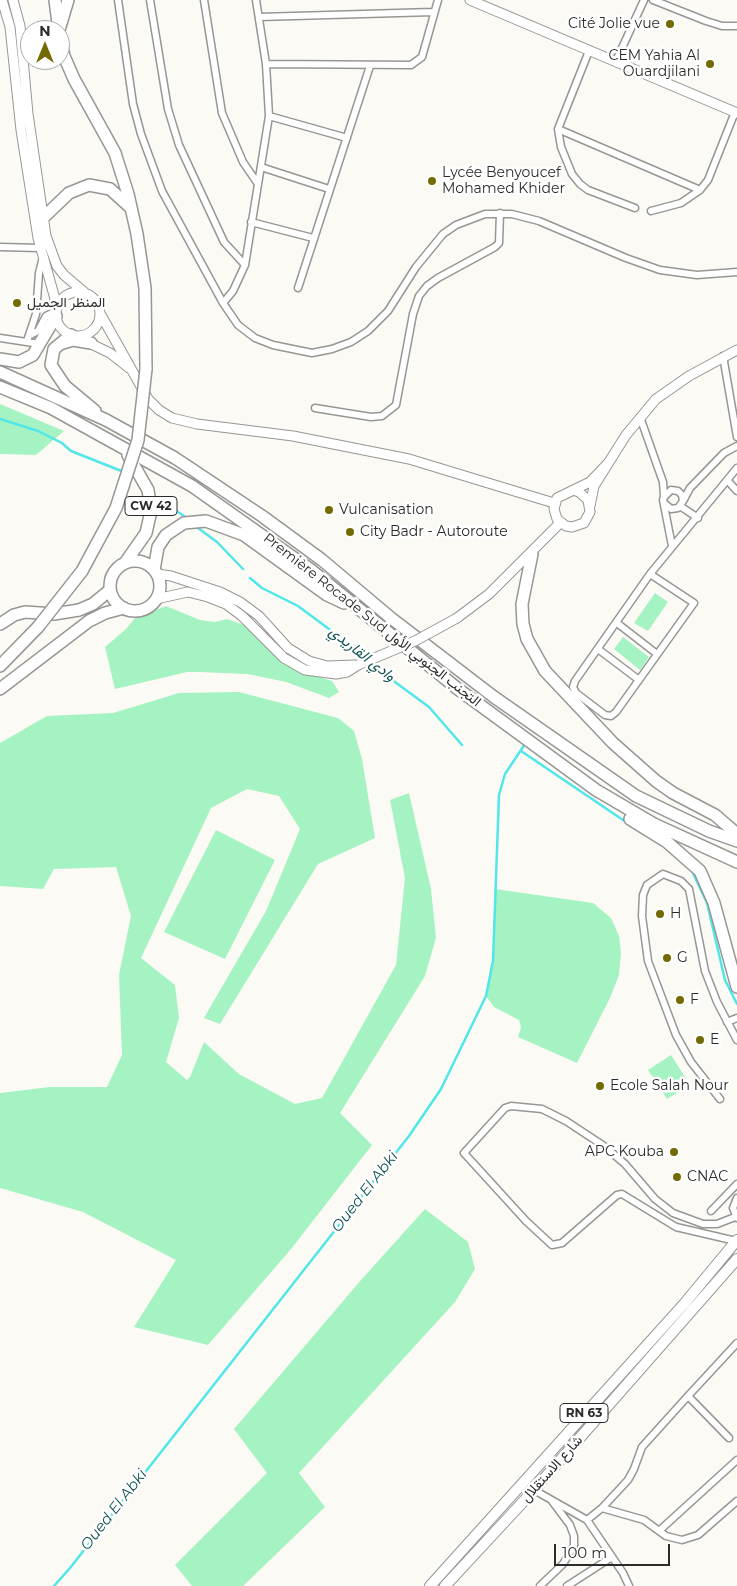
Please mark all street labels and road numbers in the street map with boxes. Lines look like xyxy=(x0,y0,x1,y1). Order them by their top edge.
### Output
road number: CW 42 xyxy=(125,496,177,516)
street label: Première Rocade Sud التجنب الجنوبي الأول xyxy=(260,530,484,710)
road number: RN 63 xyxy=(560,1404,608,1422)
street label: شارع الاستقلال xyxy=(518,1432,586,1506)

